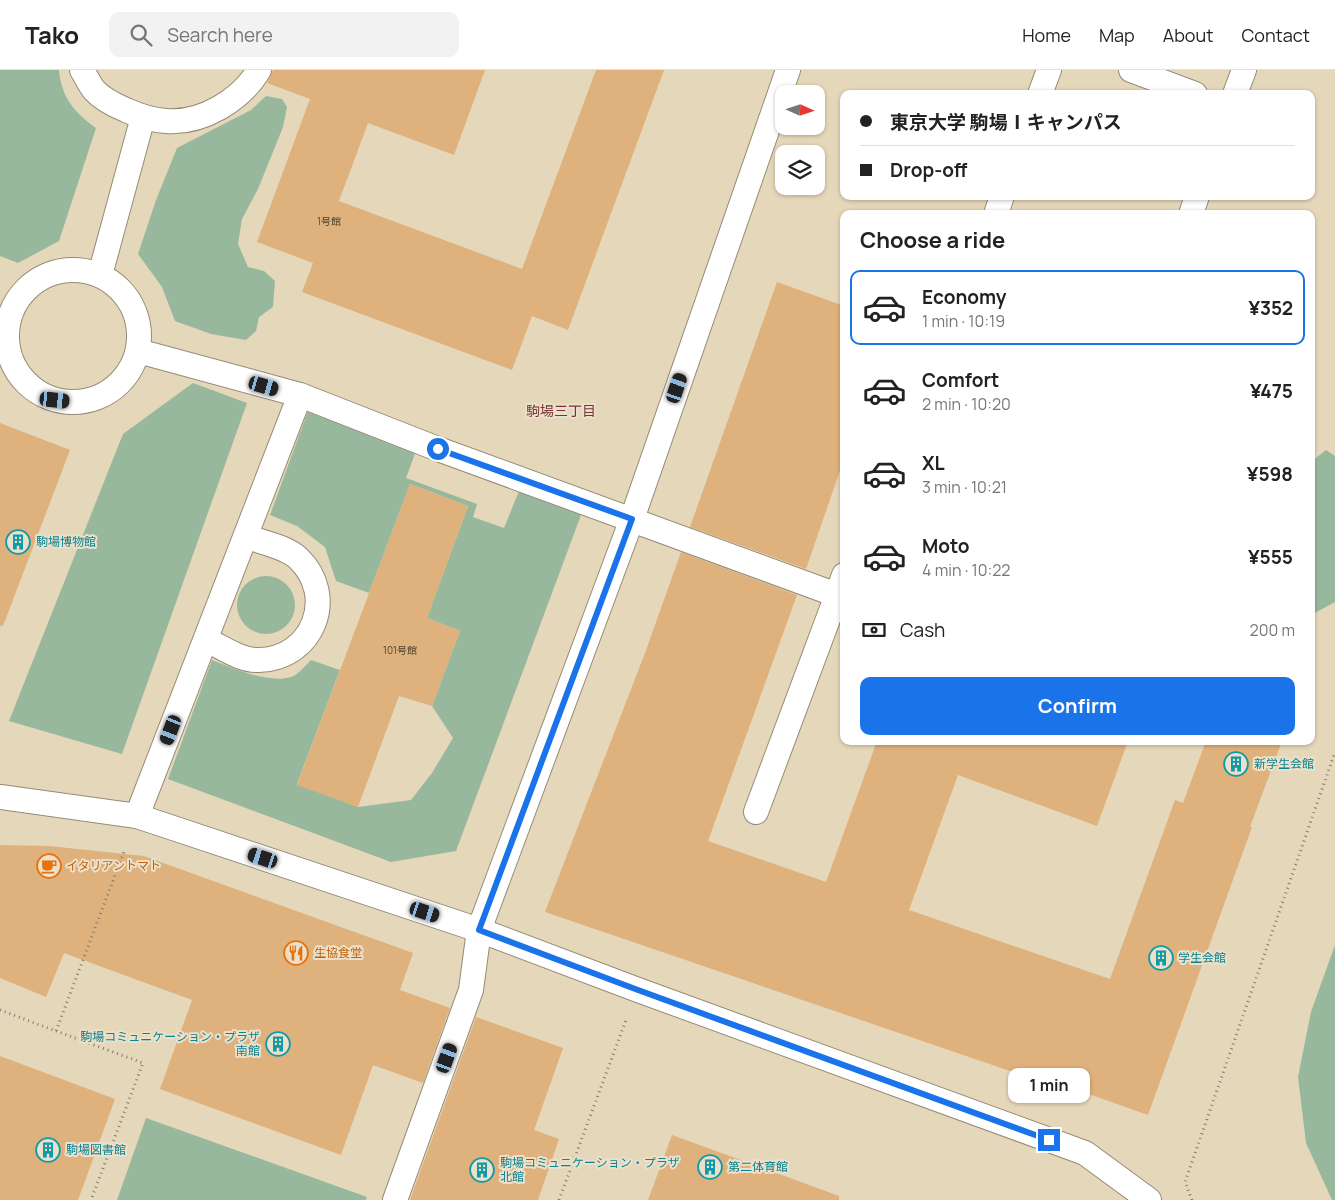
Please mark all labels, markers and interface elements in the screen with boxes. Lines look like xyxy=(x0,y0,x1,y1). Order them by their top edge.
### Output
search box xyxy=(109,12,459,57)
text: Tako xyxy=(25,18,79,51)
icon: search xyxy=(127,21,155,49)
text: Search here xyxy=(167,22,273,48)
text: Home xyxy=(1022,23,1071,47)
text: Map xyxy=(1099,23,1135,47)
text: About xyxy=(1163,23,1213,47)
text: Contact xyxy=(1241,23,1310,47)
north arrow xyxy=(775,85,825,135)
map controls xyxy=(775,85,825,195)
text: 東京大学 駒場Ⅰキャンパス xyxy=(890,109,1122,135)
button: layers xyxy=(775,145,825,195)
text: Drop-off xyxy=(890,157,967,183)
house number: 1号館 xyxy=(317,214,341,228)
text: Choose a ride xyxy=(860,225,1005,255)
text: Economy xyxy=(922,284,1006,310)
icon: car xyxy=(862,285,907,330)
text: ¥352 xyxy=(1248,295,1293,321)
text: 1 min · 10:19 xyxy=(922,310,1005,332)
text: Comfort xyxy=(922,367,999,393)
icon: car xyxy=(862,368,907,413)
car xyxy=(665,371,688,405)
car xyxy=(247,375,280,397)
text: ¥475 xyxy=(1250,378,1293,404)
car xyxy=(39,391,70,409)
text: 2 min · 10:20 xyxy=(922,393,1011,415)
district label: 駒場三丁目 xyxy=(526,401,596,420)
route start xyxy=(427,438,449,460)
text: XL xyxy=(922,450,945,476)
icon: car xyxy=(862,451,907,496)
text: ¥598 xyxy=(1247,461,1293,487)
text: 3 min · 10:21 xyxy=(922,476,1007,498)
building icon: 駒場博物館 xyxy=(5,529,31,555)
place label: 駒場博物館 xyxy=(36,533,96,550)
text: Moto xyxy=(922,533,969,559)
icon: car xyxy=(862,534,907,579)
text: ¥555 xyxy=(1248,544,1293,570)
text: 4 min · 10:22 xyxy=(922,559,1011,581)
icon: cash xyxy=(860,616,888,644)
text: Cash xyxy=(900,617,945,643)
text: 200 m xyxy=(1250,619,1295,641)
house number: 101号館 xyxy=(383,643,417,657)
button: Confirm xyxy=(860,677,1295,735)
car xyxy=(158,713,183,747)
building icon: 新学生会館 xyxy=(1223,751,1249,777)
place label: 新学生会館 xyxy=(1254,755,1314,772)
car xyxy=(246,846,279,870)
cafe icon: イタリアントマト xyxy=(36,853,62,879)
place label: イタリアントマト xyxy=(66,857,161,874)
car xyxy=(408,900,441,924)
restaurant icon: 生協食堂 xyxy=(283,940,309,966)
place label: 生協食堂 xyxy=(314,944,362,961)
building icon: 学生会館 xyxy=(1148,945,1174,971)
place label: 学生会館 xyxy=(1178,949,1226,966)
place label: 駒場コミュニケーション・プラザ 南館 xyxy=(80,1028,260,1059)
building icon: 駒場コミュニケーション・プラザ 南館 xyxy=(265,1031,291,1057)
car xyxy=(434,1041,459,1075)
callout: 1 min xyxy=(1008,1068,1090,1102)
text: 1 min xyxy=(1029,1074,1069,1096)
route end xyxy=(1038,1129,1060,1151)
building icon: 駒場図書館 xyxy=(35,1137,61,1163)
place label: 駒場図書館 xyxy=(66,1141,126,1158)
place label: 駒場コミュニケーション・プラザ 北館 xyxy=(500,1154,680,1185)
building icon: 第二体育館 xyxy=(697,1154,723,1180)
building icon: 駒場コミュニケーション・プラザ 北館 xyxy=(469,1157,495,1183)
place label: 第二体育館 xyxy=(728,1158,788,1175)

